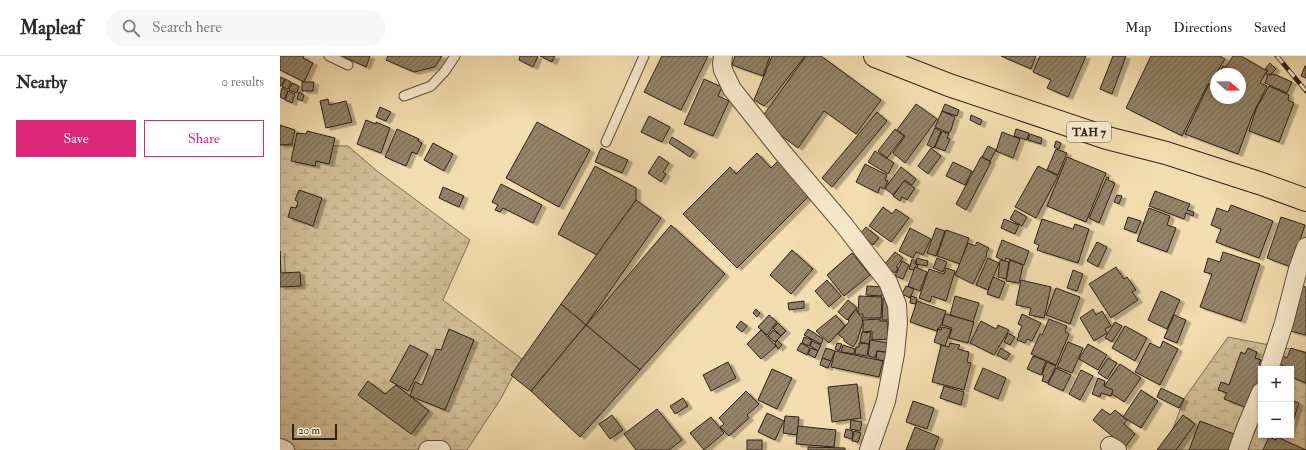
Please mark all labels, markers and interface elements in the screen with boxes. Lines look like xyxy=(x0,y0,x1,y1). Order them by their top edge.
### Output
search box xyxy=(106,10,386,46)
text: Mapleaf xyxy=(20,16,82,40)
icon: search xyxy=(120,17,142,39)
text: Search here xyxy=(152,18,222,37)
text: Map xyxy=(1125,19,1151,36)
text: Directions xyxy=(1173,19,1232,36)
text: Saved xyxy=(1254,19,1286,36)
north arrow xyxy=(1210,68,1246,104)
text: Nearby xyxy=(16,72,67,93)
text: 0 results xyxy=(221,74,264,90)
button: Save xyxy=(16,120,136,157)
button: Share xyxy=(144,120,264,157)
road number: TAH 7 xyxy=(1067,122,1111,142)
map controls xyxy=(1258,366,1294,438)
button: + xyxy=(1258,366,1294,402)
button: − xyxy=(1258,402,1294,438)
scale bar xyxy=(292,422,337,441)
text: 20 m xyxy=(298,424,320,437)

